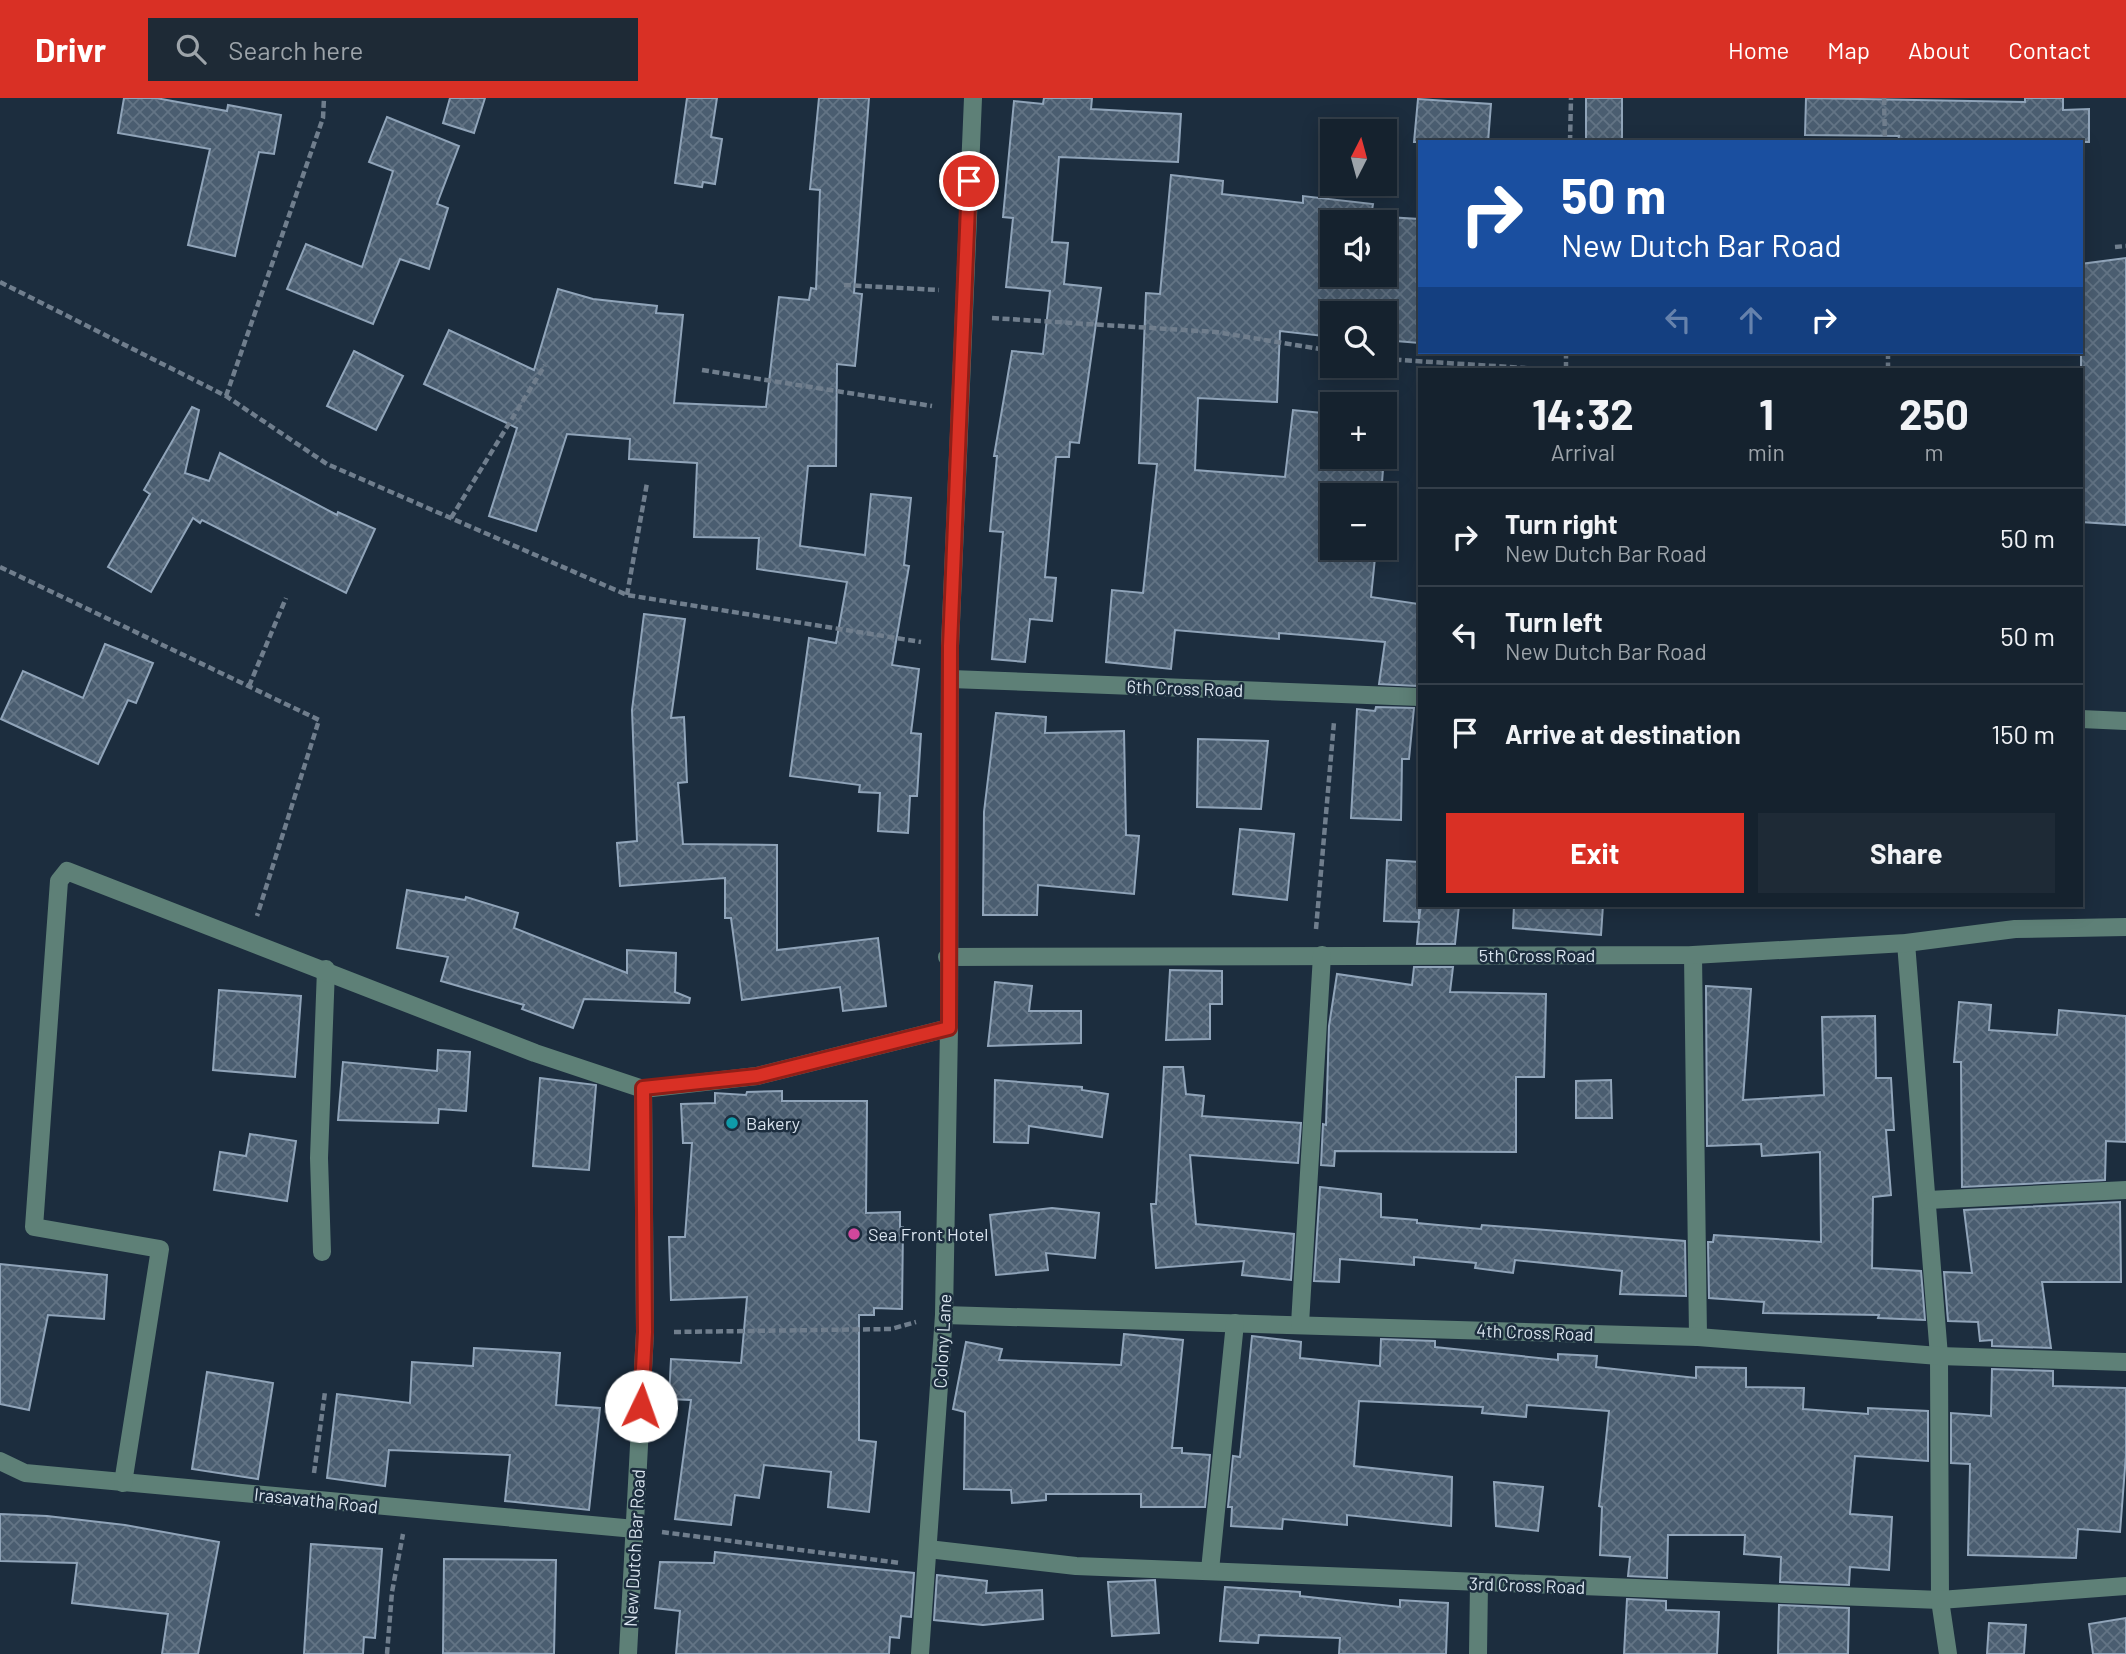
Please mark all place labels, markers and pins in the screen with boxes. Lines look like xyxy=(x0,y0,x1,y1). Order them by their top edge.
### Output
pin xyxy=(939,151,999,211)
place label: Bakery xyxy=(746,1112,800,1134)
marker: Bakery xyxy=(724,1115,740,1131)
place label: Sea Front Hotel xyxy=(868,1223,988,1245)
marker: Sea Front Hotel xyxy=(846,1226,862,1242)

